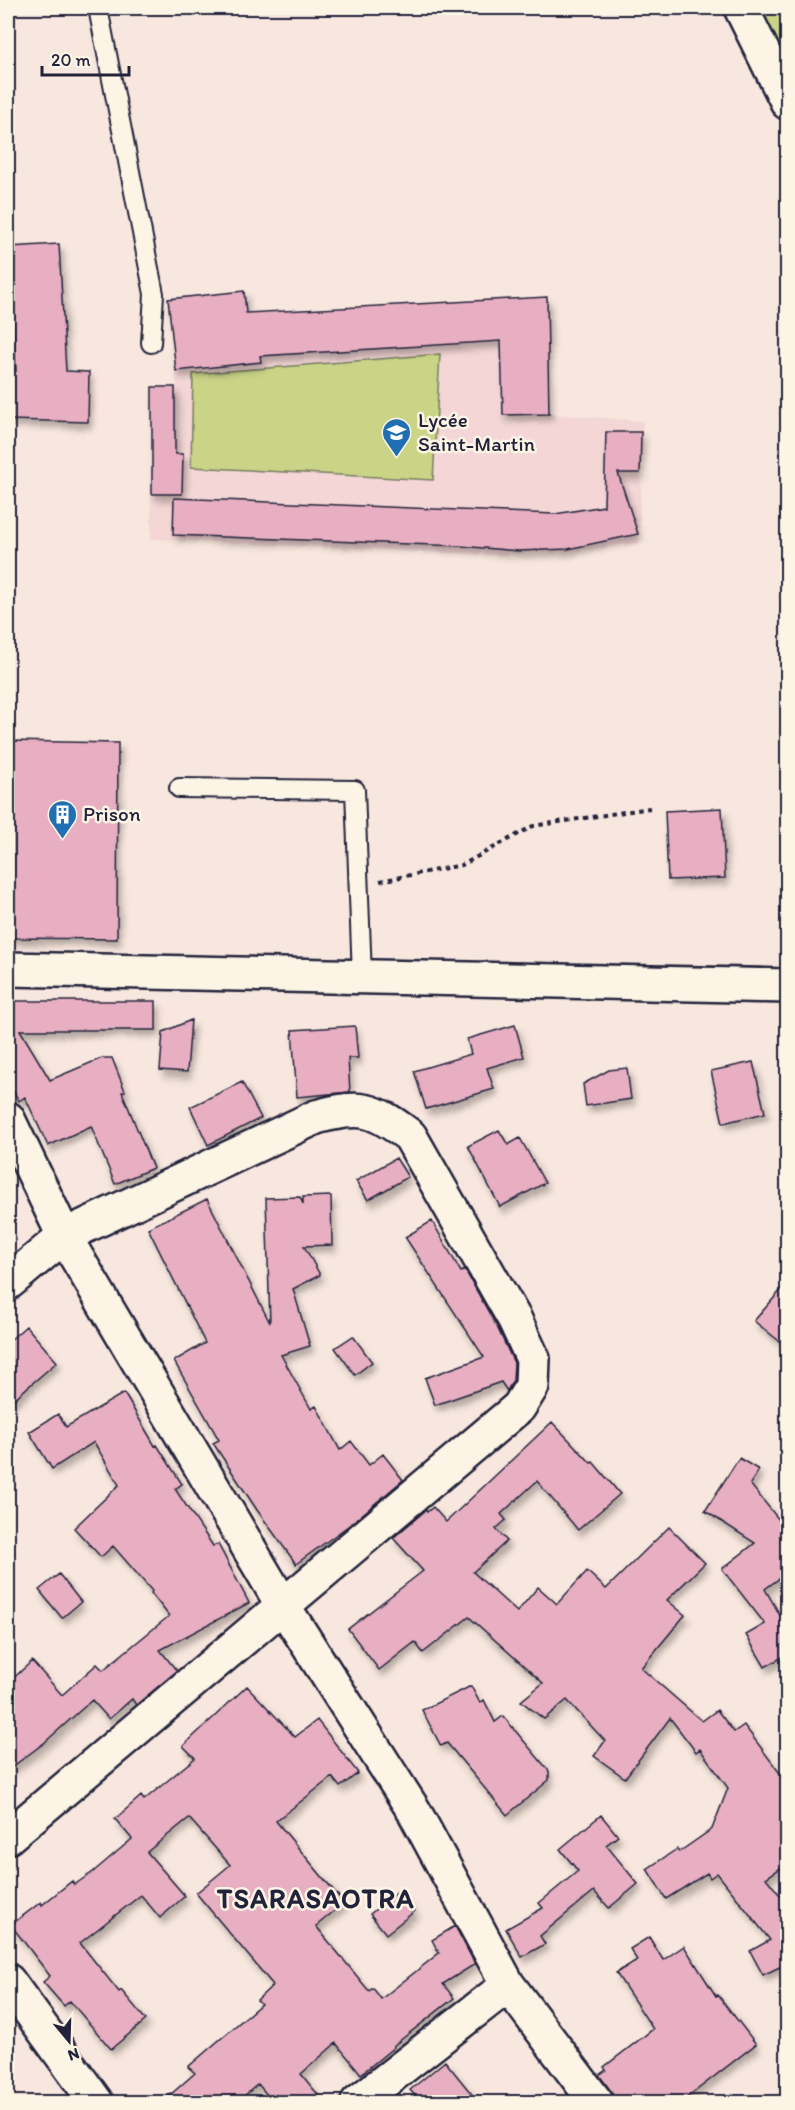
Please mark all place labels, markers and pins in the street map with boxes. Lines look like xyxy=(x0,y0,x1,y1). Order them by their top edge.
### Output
place label: Lycée Saint-Martin xyxy=(418,407,535,456)
school or university icon: Lycée Saint-Martin xyxy=(381,416,413,458)
building icon: Prison xyxy=(46,798,78,840)
place label: Prison xyxy=(83,801,141,826)

